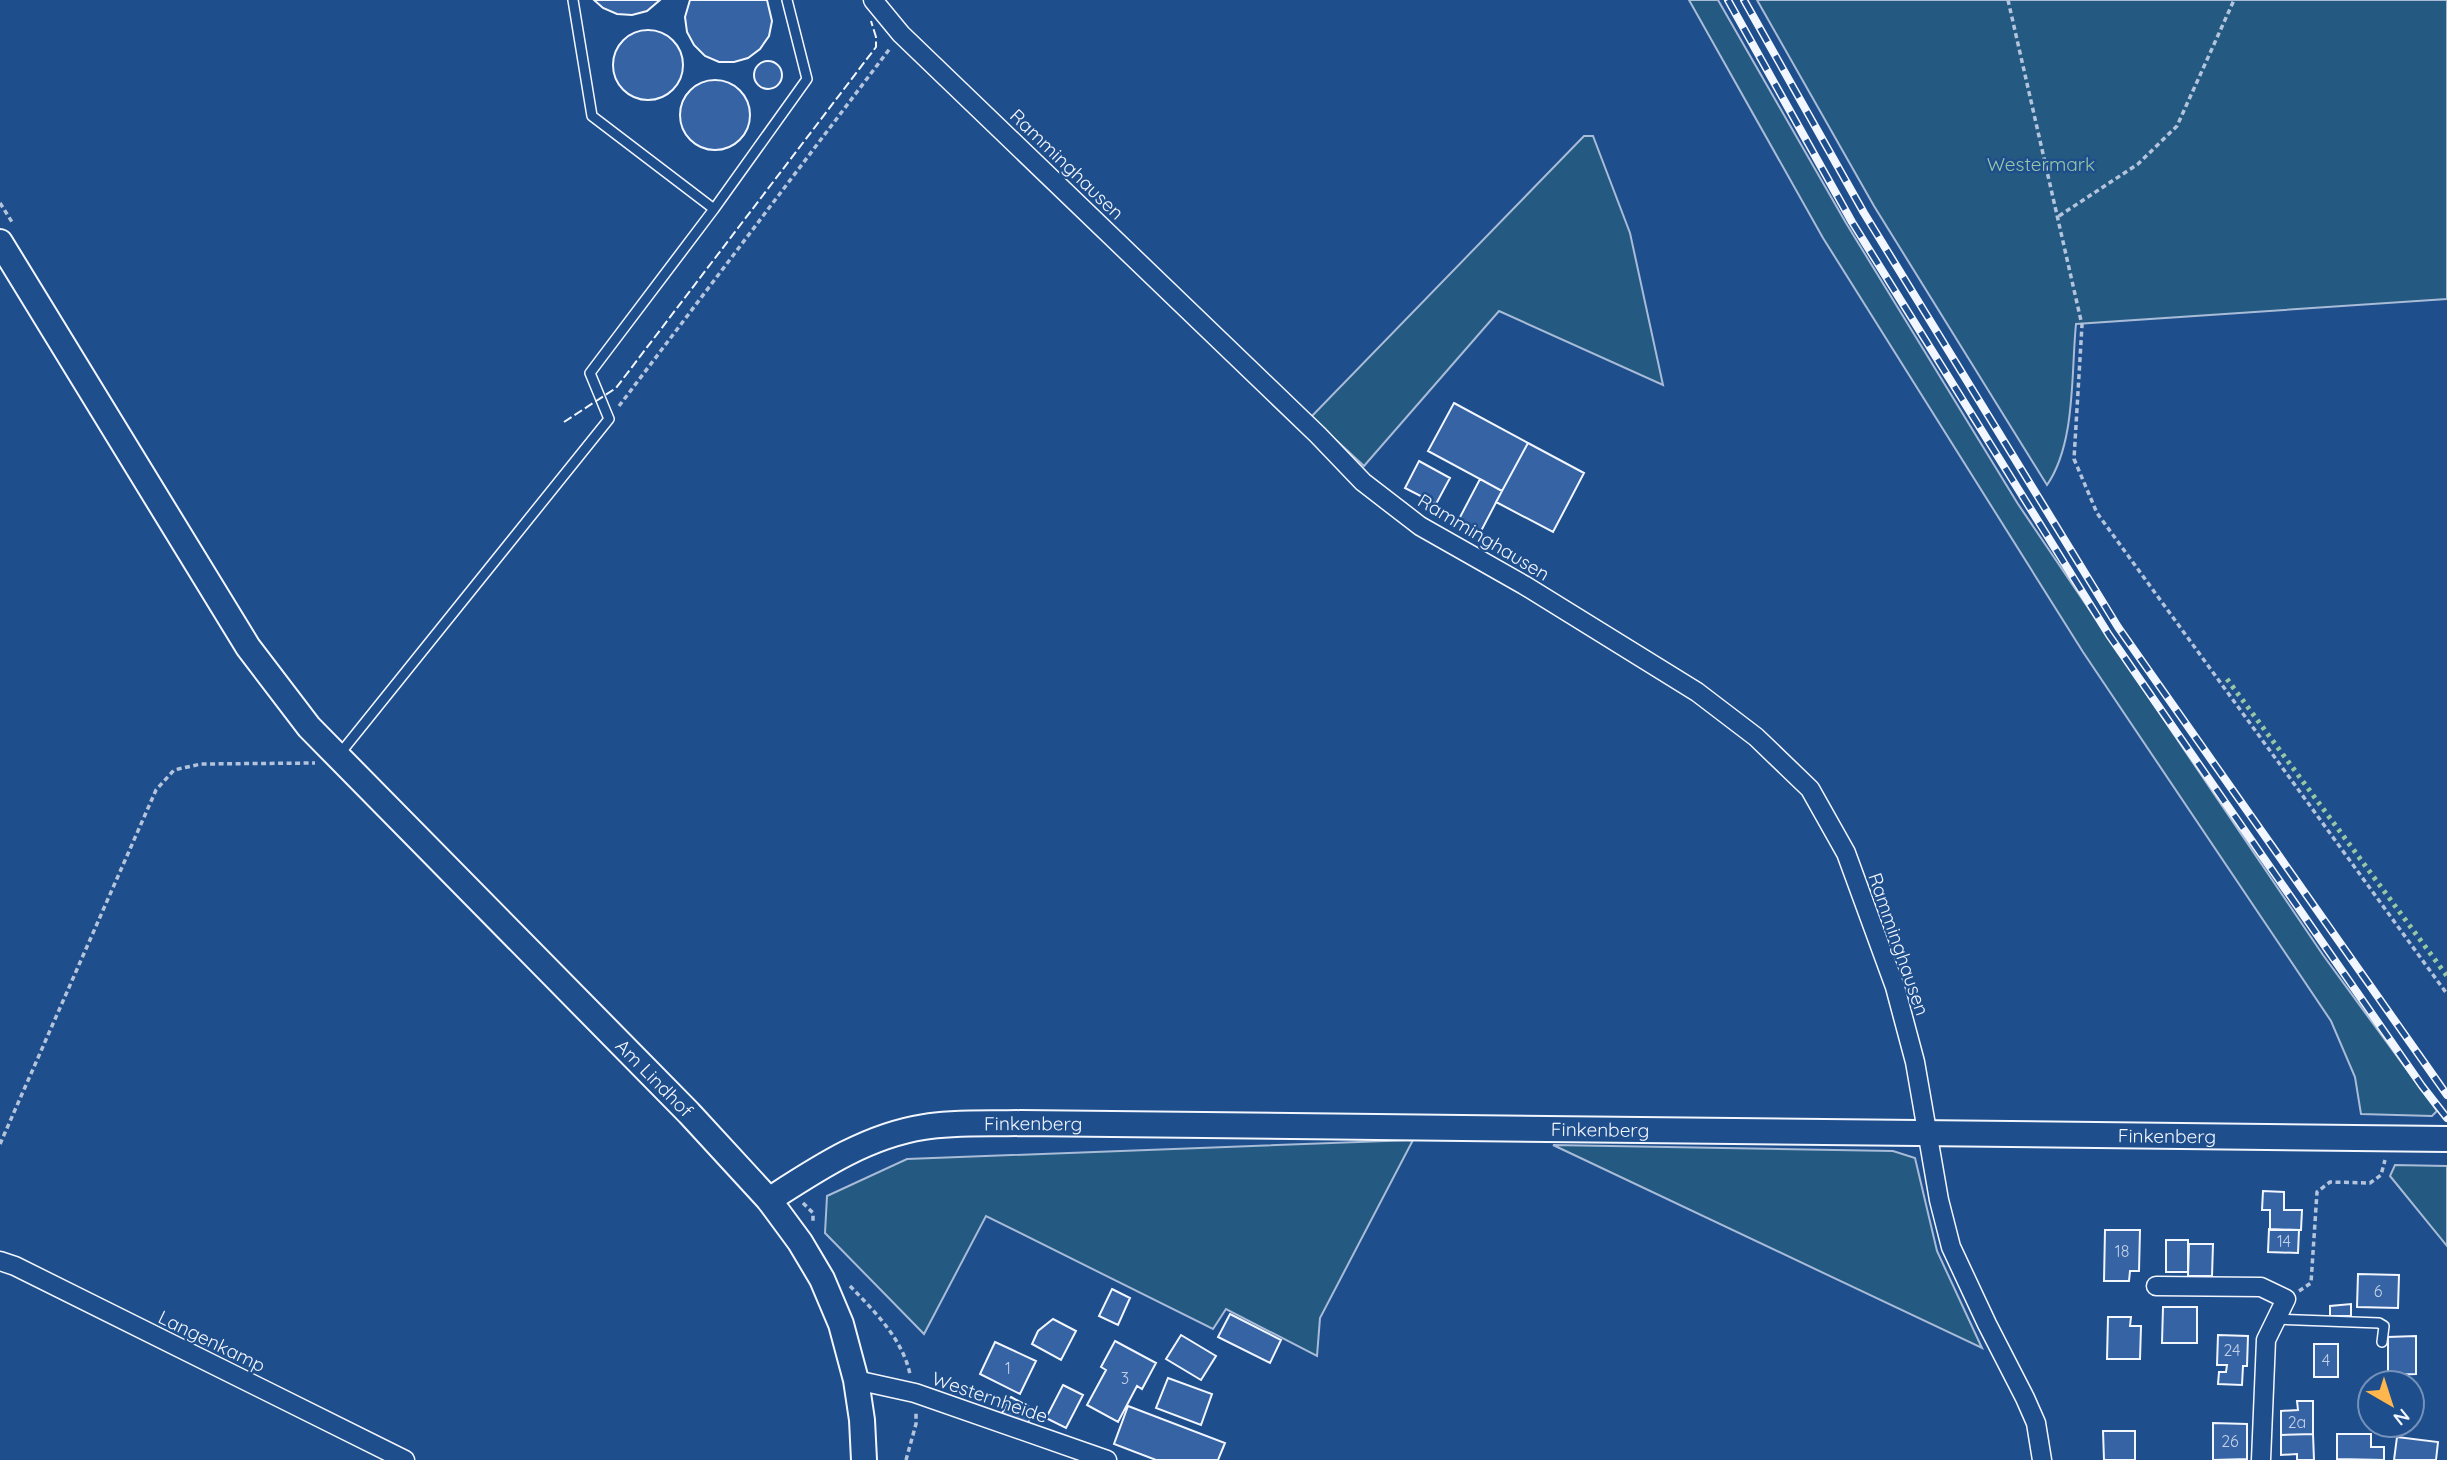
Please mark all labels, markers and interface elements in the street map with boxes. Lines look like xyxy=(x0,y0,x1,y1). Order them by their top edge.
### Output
street label: Ramminghausen xyxy=(1005,103,1129,225)
park label: Westermark xyxy=(1987,152,2095,176)
street label: Ramminghausen xyxy=(1414,488,1554,586)
street label: Ramminghausen xyxy=(1863,869,1935,1019)
street label: Am Lindhof xyxy=(611,1034,698,1122)
street label: Finkenberg xyxy=(984,1111,1083,1136)
street label: Finkenberg xyxy=(1551,1117,1649,1142)
street label: Finkenberg xyxy=(2118,1123,2216,1148)
house number: 14 xyxy=(2277,1231,2291,1251)
house number: 18 xyxy=(2115,1241,2129,1261)
house number: 6 xyxy=(2374,1281,2383,1301)
street label: Langenkamp xyxy=(154,1305,270,1377)
house number: 24 xyxy=(2223,1340,2241,1360)
house number: 4 xyxy=(2322,1350,2330,1370)
house number: 1 xyxy=(1005,1358,1011,1378)
street label: Westernheide xyxy=(929,1366,1051,1428)
house number: 3 xyxy=(1121,1368,1129,1388)
north arrow xyxy=(2356,1369,2426,1439)
text: N xyxy=(2389,1403,2415,1431)
house number: 2a xyxy=(2288,1412,2306,1432)
house number: 26 xyxy=(2221,1431,2239,1451)

